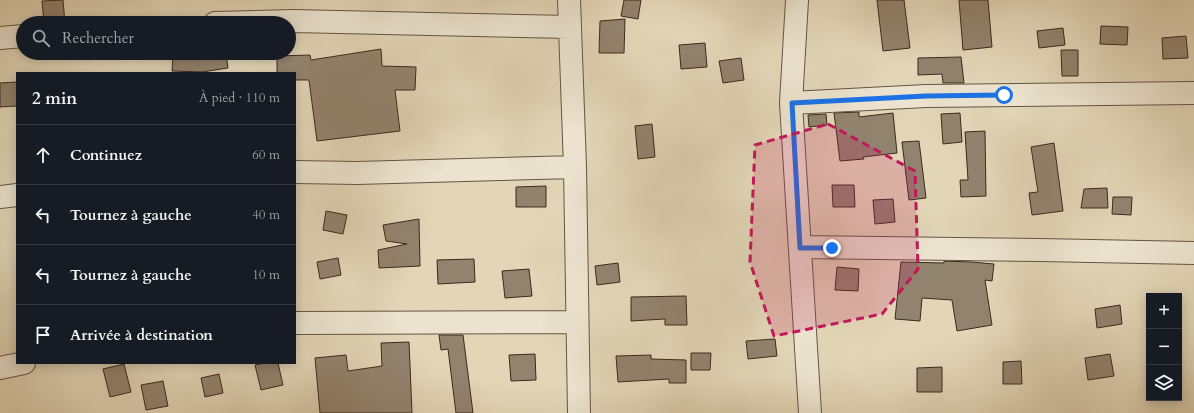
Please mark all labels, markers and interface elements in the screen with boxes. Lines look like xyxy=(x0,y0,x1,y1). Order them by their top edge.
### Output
search box xyxy=(16,16,296,60)
icon: search xyxy=(30,27,52,49)
text: Rechercher xyxy=(62,28,134,48)
route start xyxy=(995,86,1013,104)
text: 2 min xyxy=(32,87,77,110)
text: À pied · 110 m xyxy=(199,89,280,107)
icon: ahead xyxy=(32,144,54,166)
text: Continuez xyxy=(70,145,142,165)
text: 60 m xyxy=(252,146,280,164)
icon: left xyxy=(32,204,54,226)
text: Tournez à gauche xyxy=(70,205,192,225)
text: 40 m xyxy=(252,206,280,224)
route end xyxy=(823,239,841,257)
icon: left xyxy=(32,264,54,286)
text: Tournez à gauche xyxy=(70,265,192,285)
text: 10 m xyxy=(252,266,280,284)
map controls xyxy=(1146,293,1182,401)
button: + xyxy=(1146,293,1182,329)
icon: arrive xyxy=(32,324,54,346)
text: Arrivée à destination xyxy=(70,325,213,345)
button: − xyxy=(1146,329,1182,365)
button: layers xyxy=(1146,365,1182,401)

